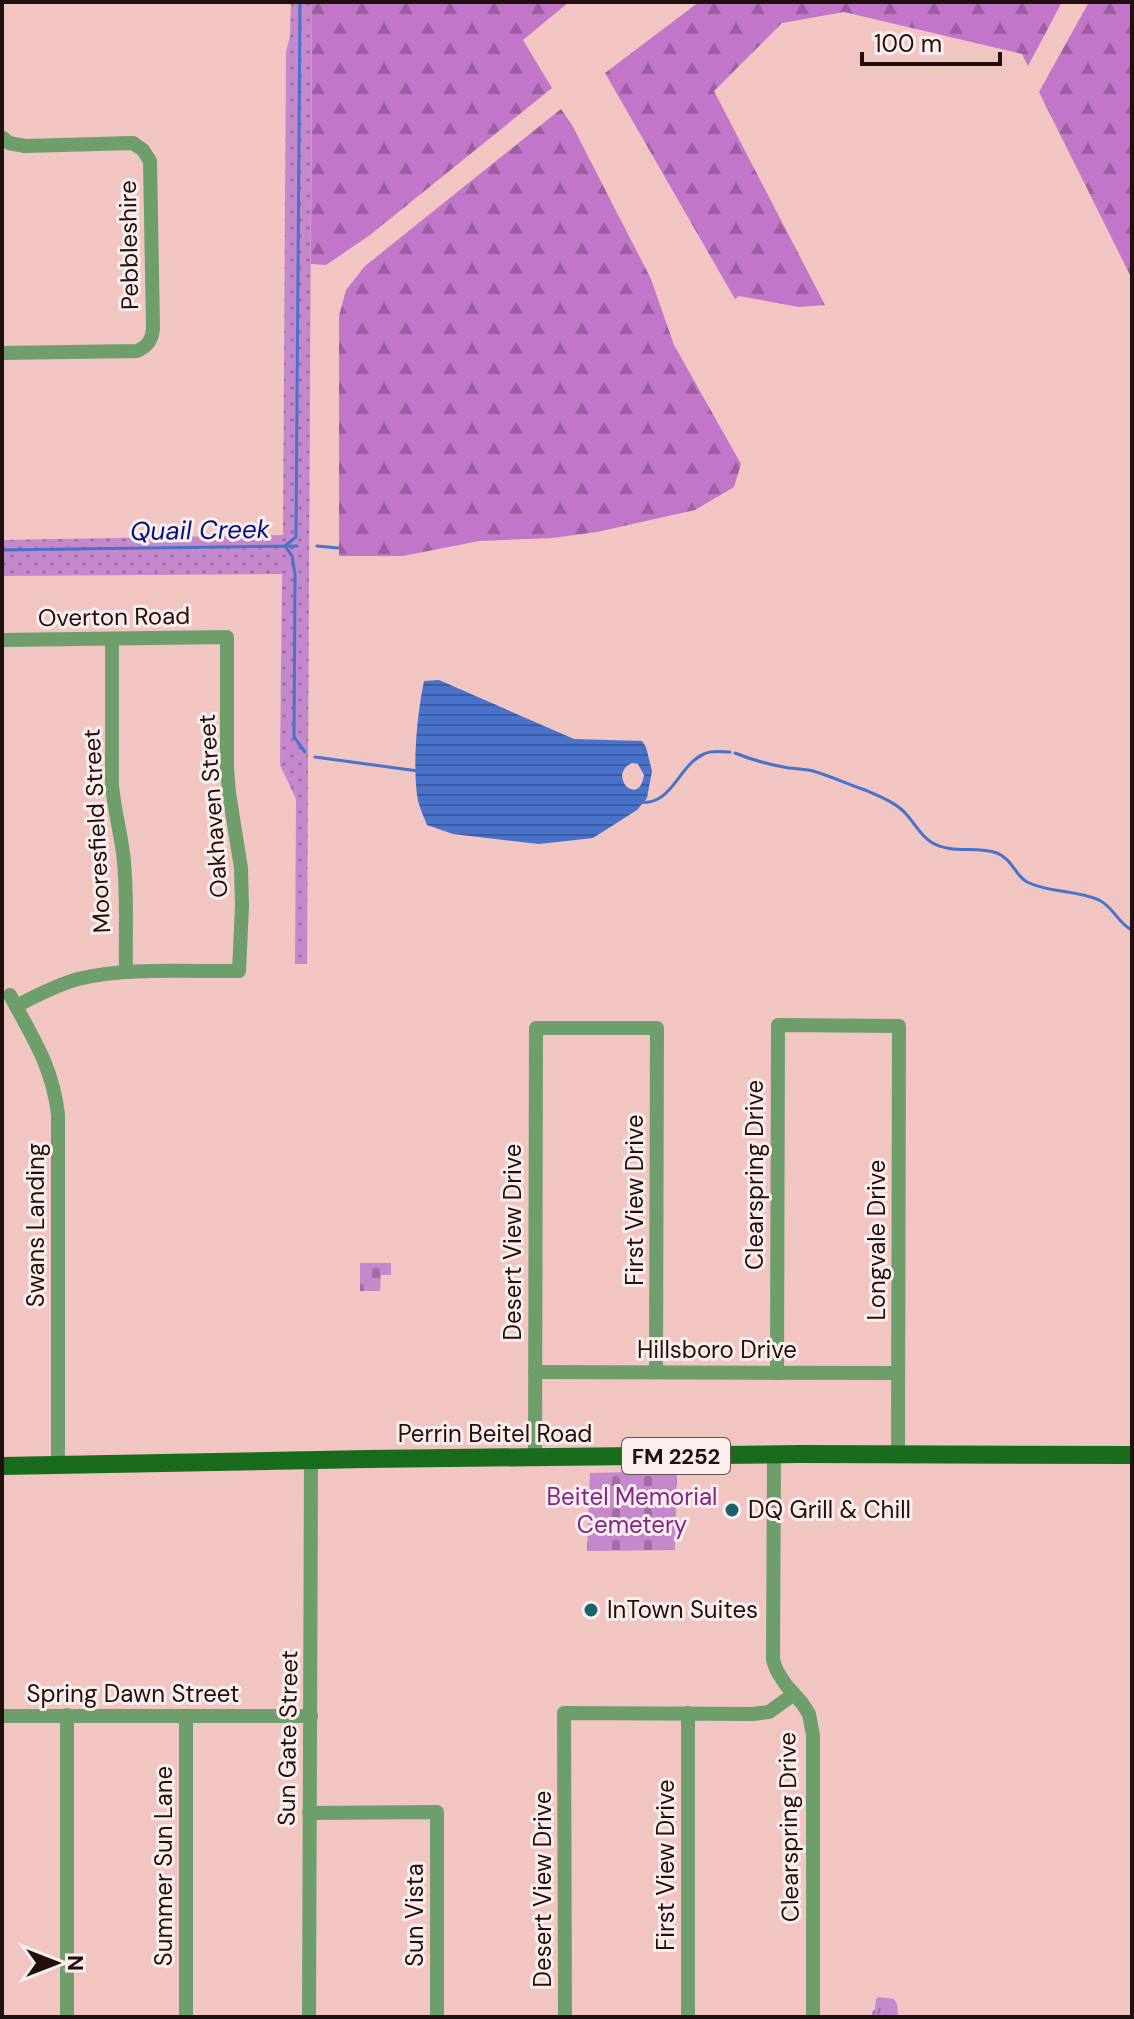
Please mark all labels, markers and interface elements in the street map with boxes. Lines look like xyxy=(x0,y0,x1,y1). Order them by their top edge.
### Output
scale bar xyxy=(862,16,1000,66)
text: 100 m xyxy=(874,28,942,59)
street label: Pebbleshire xyxy=(112,180,145,310)
water label: Quail Creek xyxy=(130,512,271,548)
street label: Overton Road xyxy=(37,600,190,633)
street label: Oakhaven Street xyxy=(191,713,234,899)
street label: Mooresfield Street xyxy=(76,728,117,934)
street label: Clearspring Drive xyxy=(739,1080,770,1270)
street label: First View Drive xyxy=(619,1114,650,1286)
street label: Swans Landing xyxy=(20,1143,51,1307)
street label: Desert View Drive xyxy=(497,1144,528,1341)
street label: Longvale Drive xyxy=(861,1160,892,1320)
street label: Hillsboro Drive xyxy=(637,1334,797,1365)
street label: Perrin Beitel Road xyxy=(398,1418,592,1449)
road number: FM 2252 xyxy=(622,1438,730,1474)
park label: Beitel Memorial Cemetery xyxy=(547,1481,717,1540)
place label: DQ Grill & Chill xyxy=(748,1494,911,1525)
marker: DQ Grill & Chill xyxy=(723,1501,741,1519)
place label: InTown Suites xyxy=(607,1594,758,1625)
marker: InTown Suites xyxy=(582,1601,600,1619)
street label: Sun Gate Street xyxy=(270,1650,305,1826)
street label: Spring Dawn Street xyxy=(27,1678,239,1709)
street label: Clearspring Drive xyxy=(771,1732,806,1922)
street label: Summer Sun Lane xyxy=(148,1766,179,1966)
street label: First View Drive xyxy=(650,1779,681,1951)
street label: Desert View Drive xyxy=(527,1791,558,1988)
street label: Sun Vista xyxy=(399,1863,430,1967)
north arrow xyxy=(16,1923,96,2003)
text: N xyxy=(61,1955,90,1971)

